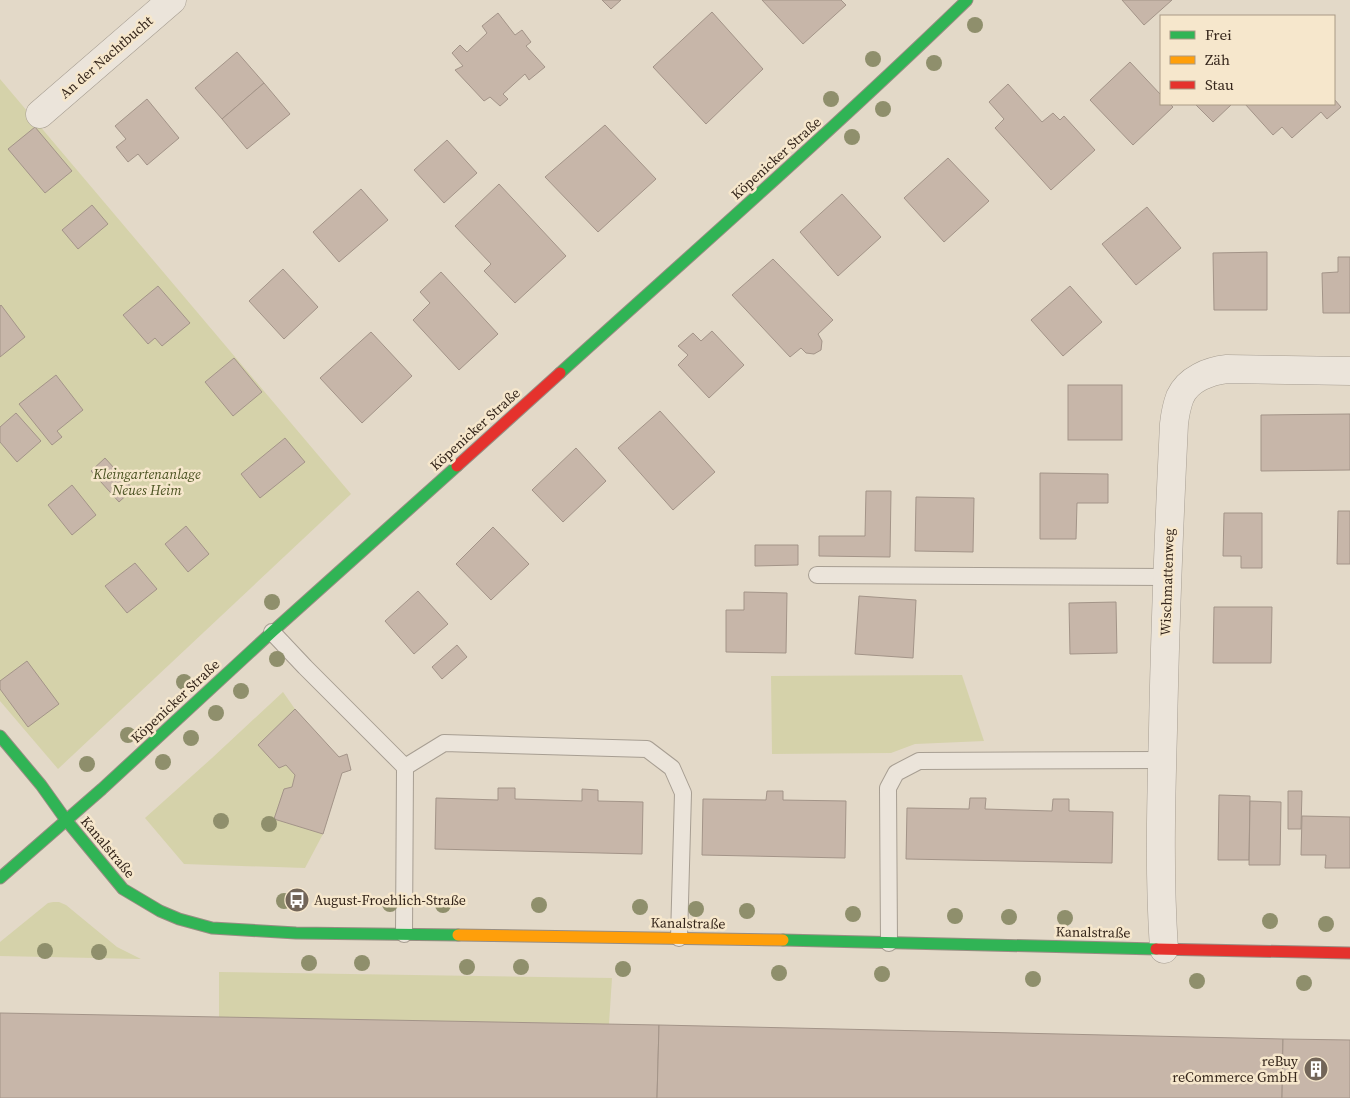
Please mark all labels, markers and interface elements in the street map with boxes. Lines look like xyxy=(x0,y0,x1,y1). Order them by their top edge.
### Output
street label: An der Nachtbucht xyxy=(55,11,157,103)
legend xyxy=(1160,15,1335,105)
text: Frei xyxy=(1205,24,1232,45)
text: Zäh xyxy=(1205,49,1230,70)
text: Stau xyxy=(1205,74,1234,95)
street label: Köpenicker Straße xyxy=(727,112,825,204)
street label: Köpenicker Straße xyxy=(426,383,524,475)
park label: Kleingartenanlage Neues Heim xyxy=(92,464,201,500)
street label: Wischmattenweg xyxy=(1155,528,1179,636)
street label: Köpenicker Straße xyxy=(126,655,224,747)
street label: Kanalstraße xyxy=(76,812,140,882)
bus stop icon: August-Froehlich-Straße xyxy=(284,887,310,913)
place label: August-Froehlich-Straße xyxy=(314,890,466,910)
street label: Kanalstraße xyxy=(650,912,726,934)
street label: Kanalstraße xyxy=(1055,921,1131,943)
place label: reBuy reCommerce GmbH xyxy=(1172,1051,1299,1087)
building icon: reBuy reCommerce GmbH xyxy=(1303,1056,1329,1082)

